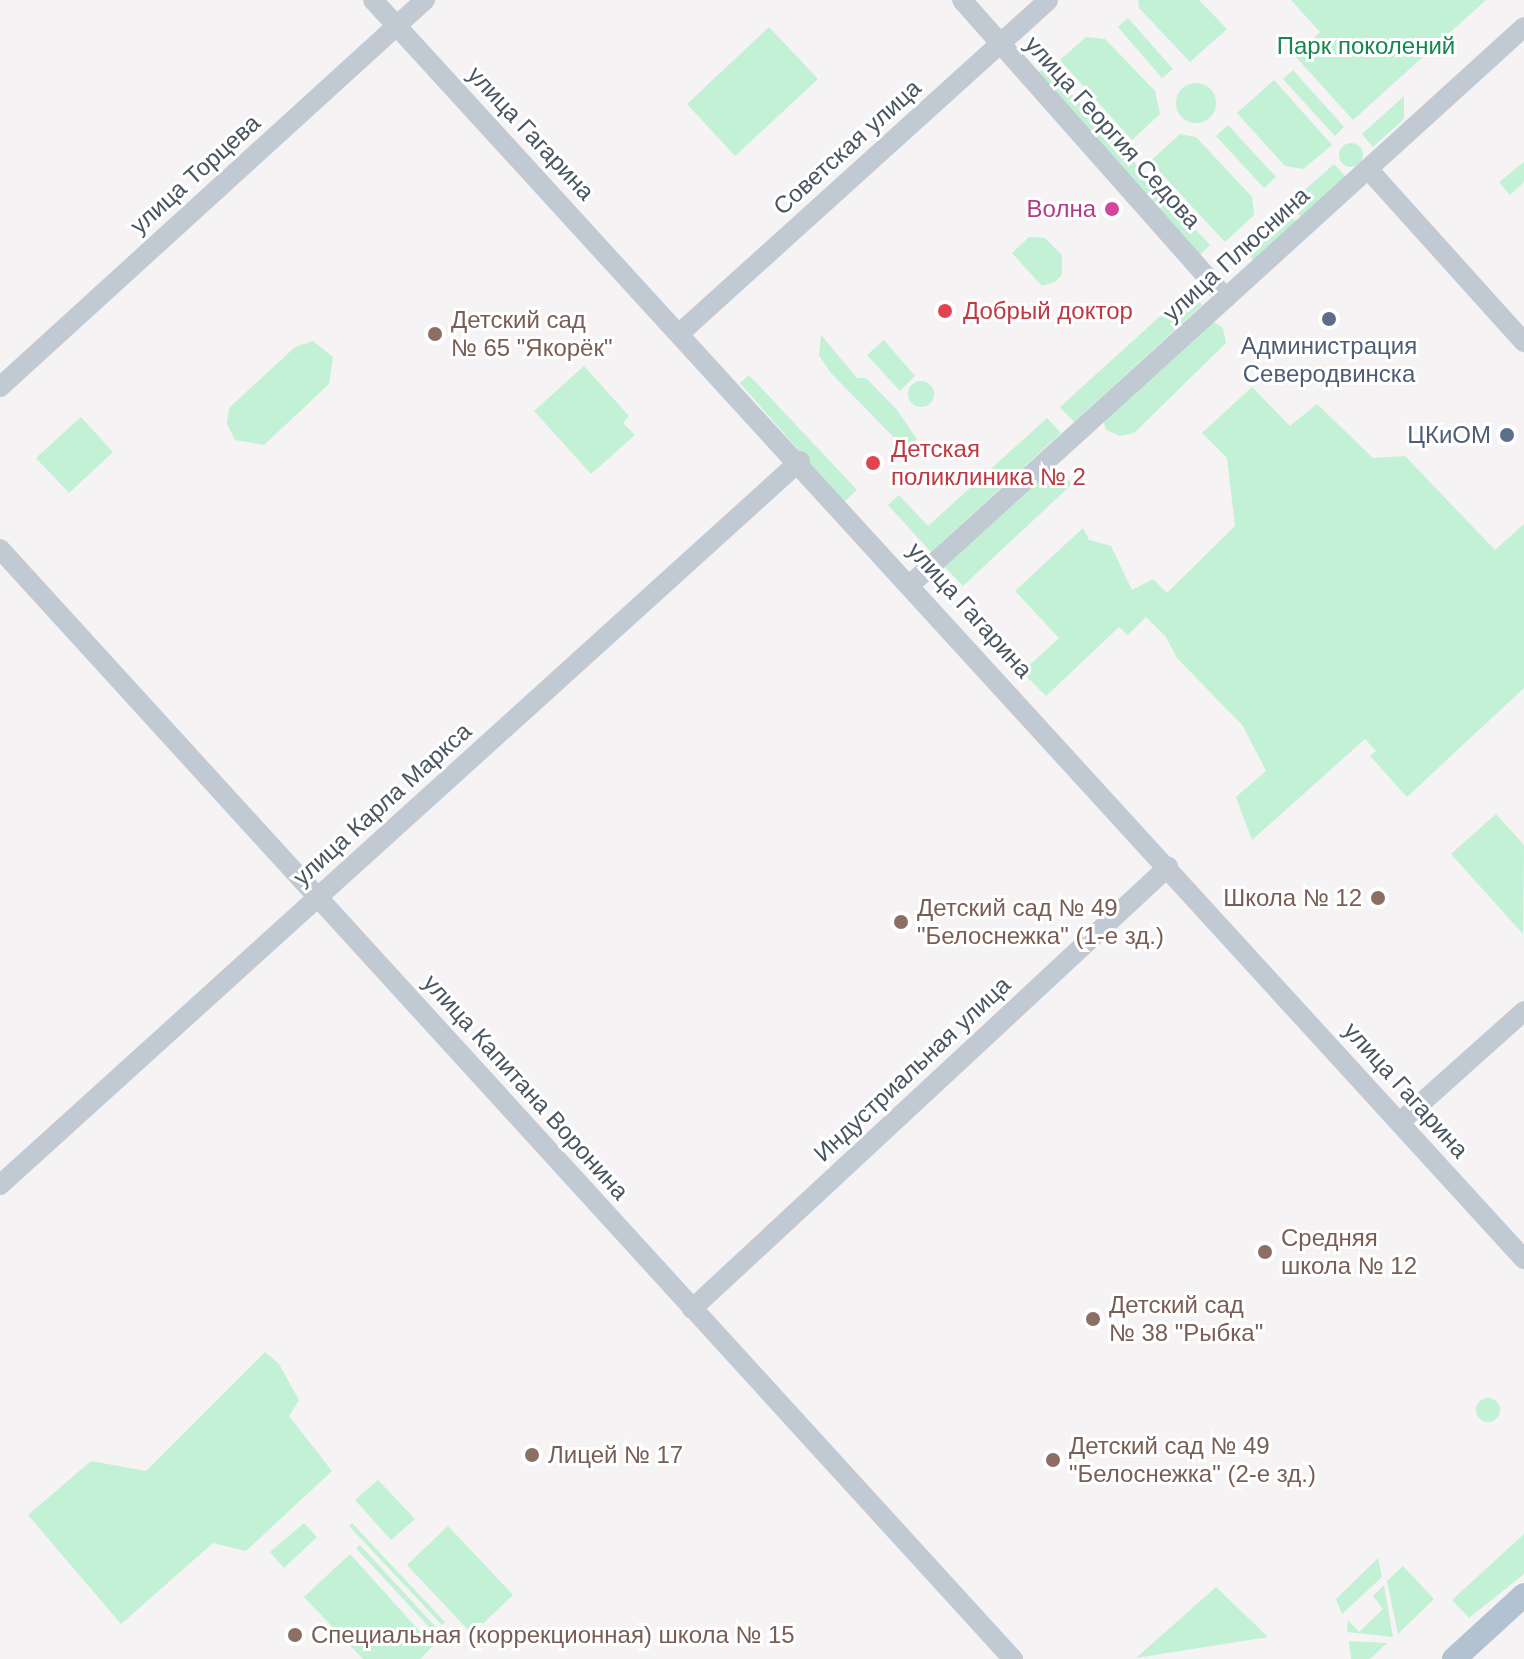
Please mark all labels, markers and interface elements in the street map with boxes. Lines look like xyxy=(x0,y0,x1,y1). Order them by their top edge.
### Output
street label: улица Георгия Седова xyxy=(1019,30,1207,234)
park label: Парк поколений xyxy=(1277,32,1455,60)
street label: улица Гагарина xyxy=(462,60,600,206)
street label: Советская улица xyxy=(767,73,927,221)
street label: улица Торцева xyxy=(124,108,266,240)
street label: улица Плюснина xyxy=(1157,181,1315,327)
place label: Волна xyxy=(1027,195,1096,223)
marker: Волна xyxy=(1103,200,1121,218)
place label: Добрый доктор xyxy=(963,297,1133,325)
marker: Добрый доктор xyxy=(934,300,956,322)
place label: Детский сад № 65 "Якорёк" xyxy=(451,306,612,362)
marker: Администрация Северодвинска xyxy=(1320,310,1338,328)
marker: Детский сад № 65 "Якорёк" xyxy=(426,325,444,343)
place label: Администрация Северодвинска xyxy=(1241,332,1417,388)
place label: ЦКиОМ xyxy=(1407,421,1491,449)
marker: ЦКиОМ xyxy=(1498,426,1516,444)
place label: Детская поликлиника № 2 xyxy=(891,435,1086,491)
marker: Детская поликлиника № 2 xyxy=(862,452,884,474)
street label: улица Гагарина xyxy=(902,536,1038,684)
street label: улица Карла Маркса xyxy=(287,716,477,892)
place label: Школа № 12 xyxy=(1223,884,1362,912)
marker: Школа № 12 xyxy=(1369,889,1387,907)
place label: Детский сад № 49 "Белоснежка" (1-е зд.) xyxy=(917,894,1164,950)
marker: Детский сад № 49 "Белоснежка" (1-е зд.) xyxy=(892,913,910,931)
street label: улица Капитана Воронина xyxy=(417,968,635,1206)
street label: Индустриальная улица xyxy=(808,970,1016,1168)
street label: улица Гагарина xyxy=(1338,1016,1474,1164)
place label: Средняя школа № 12 xyxy=(1281,1224,1417,1280)
marker: Средняя школа № 12 xyxy=(1256,1243,1274,1261)
place label: Детский сад № 38 "Рыбка" xyxy=(1109,1291,1263,1347)
marker: Детский сад № 38 "Рыбка" xyxy=(1084,1310,1102,1328)
place label: Детский сад № 49 "Белоснежка" (2-е зд.) xyxy=(1069,1432,1316,1488)
place label: Лицей № 17 xyxy=(548,1441,683,1469)
marker: Лицей № 17 xyxy=(523,1446,541,1464)
marker: Детский сад № 49 "Белоснежка" (2-е зд.) xyxy=(1044,1451,1062,1469)
place label: Специальная (коррекционная) школа № 15 xyxy=(311,1621,795,1649)
marker: Специальная (коррекционная) школа № 15 xyxy=(286,1626,304,1644)

